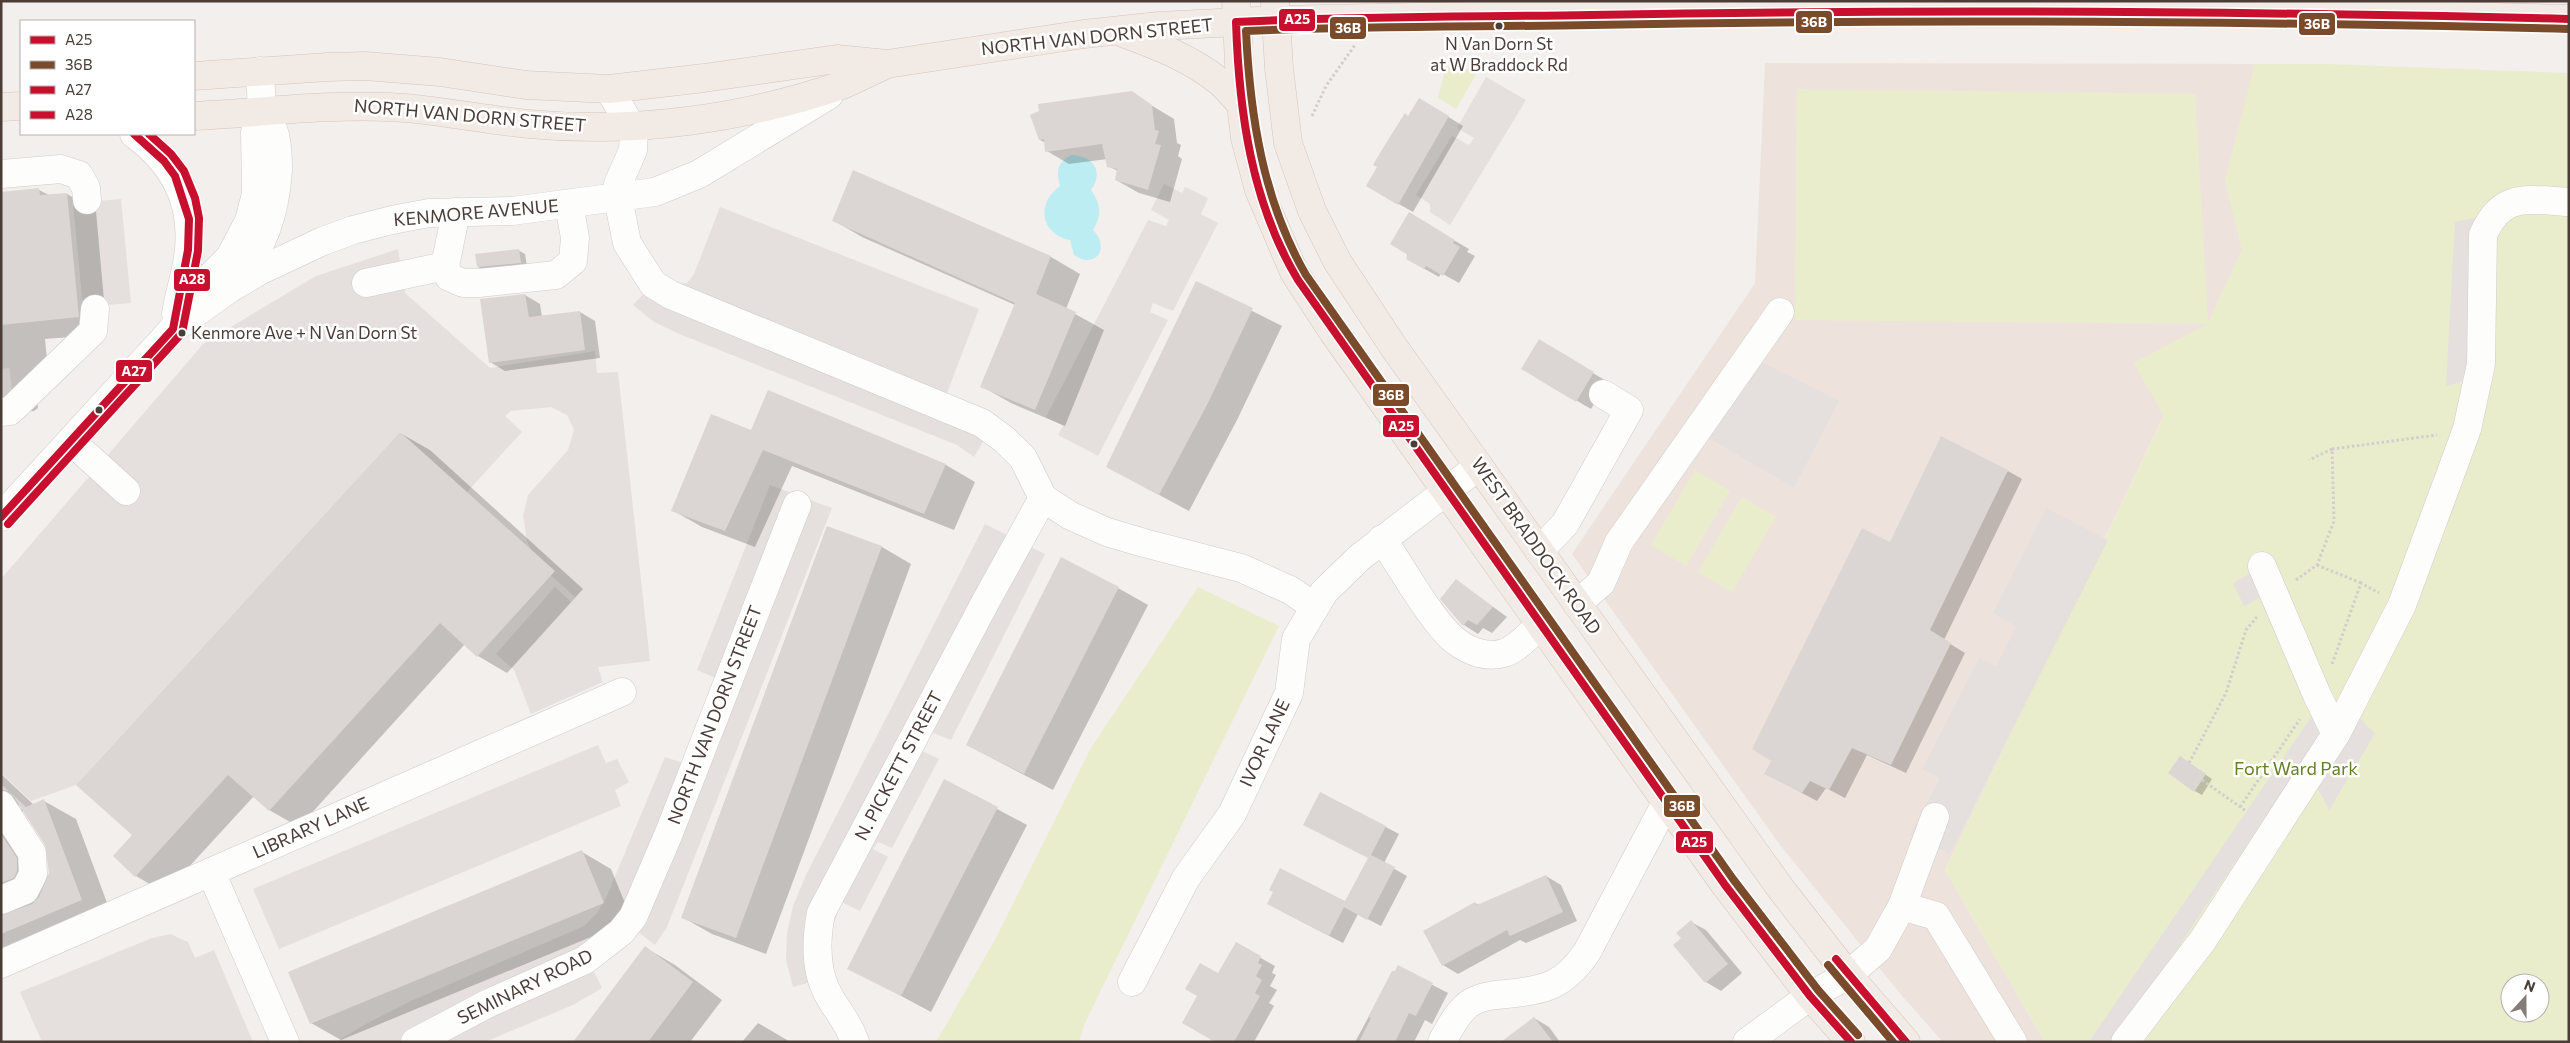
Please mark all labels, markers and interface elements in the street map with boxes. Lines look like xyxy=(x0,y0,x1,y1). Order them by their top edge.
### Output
line badge: A25 xyxy=(1278,8,1316,32)
text: A25 xyxy=(1284,10,1310,27)
line badge: 36B xyxy=(1795,10,1833,34)
line badge: 36B xyxy=(2298,12,2336,36)
street label: NORTH VAN DORN STREET xyxy=(980,13,1214,59)
text: 36B xyxy=(1801,13,1827,30)
text: 36B xyxy=(2304,15,2330,32)
line badge: 36B xyxy=(1329,16,1367,40)
text: 36B xyxy=(1335,19,1361,36)
legend xyxy=(20,20,195,135)
marker: N Van Dorn St at W Braddock Rd xyxy=(1494,21,1504,31)
text: A25 xyxy=(65,30,92,48)
place label: N Van Dorn St at W Braddock Rd xyxy=(1430,33,1568,75)
text: 36B xyxy=(65,55,93,73)
text: A27 xyxy=(65,80,92,98)
street label: NORTH VAN DORN STREET xyxy=(353,94,587,136)
text: A28 xyxy=(65,105,93,123)
street label: KENMORE AVENUE xyxy=(392,194,559,230)
line badge: A28 xyxy=(173,268,211,292)
text: A28 xyxy=(179,270,206,287)
place label: Kenmore Ave + N Van Dorn St xyxy=(191,322,417,343)
marker: Kenmore Ave + N Van Dorn St xyxy=(177,328,187,338)
line badge: A27 xyxy=(115,359,153,383)
text: A27 xyxy=(121,362,147,379)
line badge: 36B xyxy=(1372,383,1410,407)
text: 36B xyxy=(1378,386,1404,403)
unlabelled marker xyxy=(94,405,104,415)
line badge: A25 xyxy=(1382,414,1420,438)
text: A25 xyxy=(1388,417,1414,434)
unlabelled marker xyxy=(1409,439,1419,449)
street label: WEST BRADDOCK ROAD xyxy=(1467,453,1606,638)
street label: NORTH VAN DORN STREET xyxy=(662,602,766,827)
street label: N. PICKETT STREET xyxy=(849,687,947,844)
street label: IVOR LANE xyxy=(1234,695,1294,790)
park label: Fort Ward Park xyxy=(2234,757,2358,779)
street label: LIBRARY LANE xyxy=(249,792,372,863)
line badge: 36B xyxy=(1663,794,1701,818)
text: 36B xyxy=(1669,797,1695,814)
line badge: A25 xyxy=(1675,830,1714,854)
text: A25 xyxy=(1681,833,1707,850)
street label: SEMINARY ROAD xyxy=(453,944,596,1028)
north arrow xyxy=(2500,973,2550,1023)
text: N xyxy=(2522,976,2538,995)

